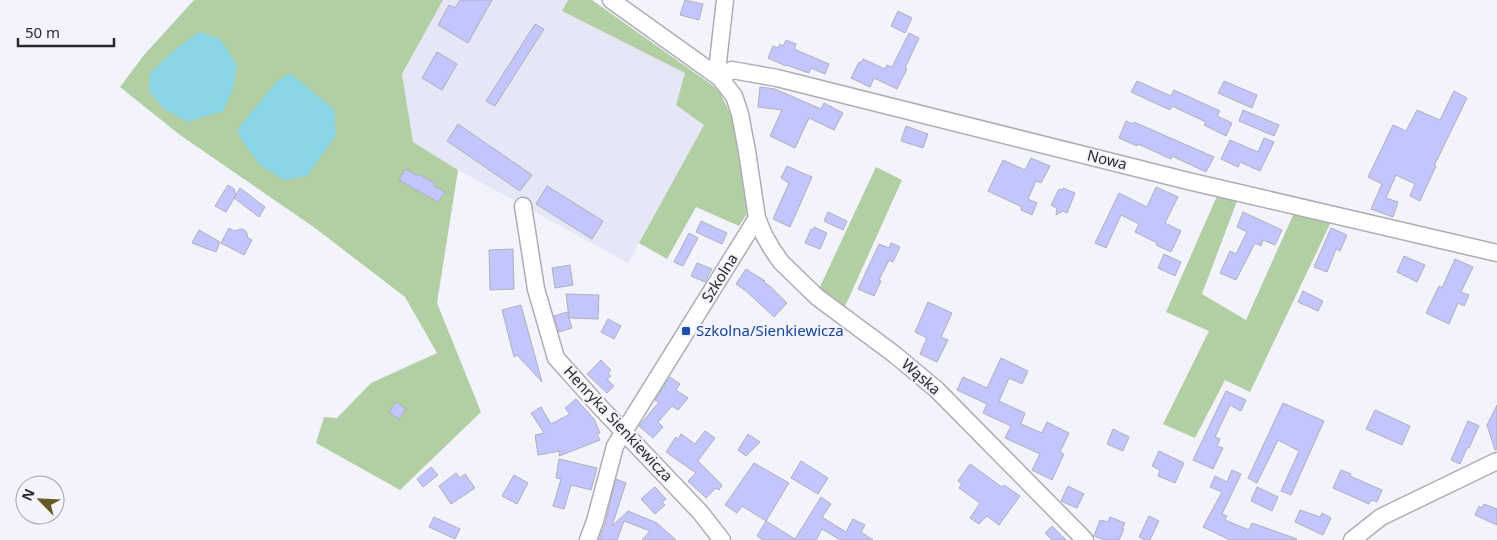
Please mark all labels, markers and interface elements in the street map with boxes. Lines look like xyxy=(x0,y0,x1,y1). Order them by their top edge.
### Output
scale bar xyxy=(18,15,114,47)
text: 50 m xyxy=(25,22,60,42)
street label: Nowa xyxy=(1085,144,1129,174)
street label: Szkolna xyxy=(696,249,742,306)
place label: Szkolna/Sienkiewicza xyxy=(696,320,844,340)
marker: Szkolna/Sienkiewicza xyxy=(680,325,692,337)
street label: Wąska xyxy=(898,354,945,399)
street label: Henryka Sienkiewicza xyxy=(560,361,678,485)
north arrow xyxy=(15,475,65,525)
text: N xyxy=(17,485,39,504)

